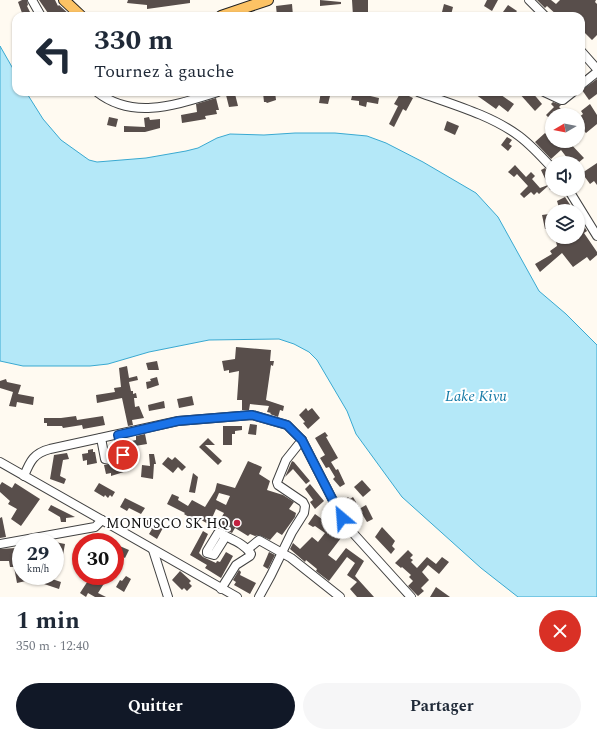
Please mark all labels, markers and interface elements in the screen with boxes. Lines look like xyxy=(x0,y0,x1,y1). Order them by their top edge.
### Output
text: 330 m xyxy=(94,19,173,62)
icon: left xyxy=(28,28,80,80)
text: Tournez à gauche xyxy=(94,58,234,85)
north arrow xyxy=(545,108,585,148)
map controls xyxy=(545,108,585,244)
button: sound xyxy=(545,156,585,196)
button: layers xyxy=(545,204,585,244)
water label: Lake Kivu xyxy=(445,385,507,408)
pin xyxy=(106,438,140,472)
icon: arrive xyxy=(112,444,134,466)
position arrow xyxy=(321,497,363,539)
place label: MONUSCO SK HQ xyxy=(106,513,230,534)
marker: MONUSCO SK HQ xyxy=(232,518,242,528)
speed limit sign: 30 xyxy=(72,533,124,585)
text: 29 xyxy=(27,539,49,569)
text: km/h xyxy=(27,561,49,577)
text: 1 min xyxy=(16,603,80,639)
button: close xyxy=(539,610,581,652)
text: 350 m · 12:40 xyxy=(16,636,89,656)
button: Quitter xyxy=(16,683,295,729)
button: Partager xyxy=(303,683,581,729)

